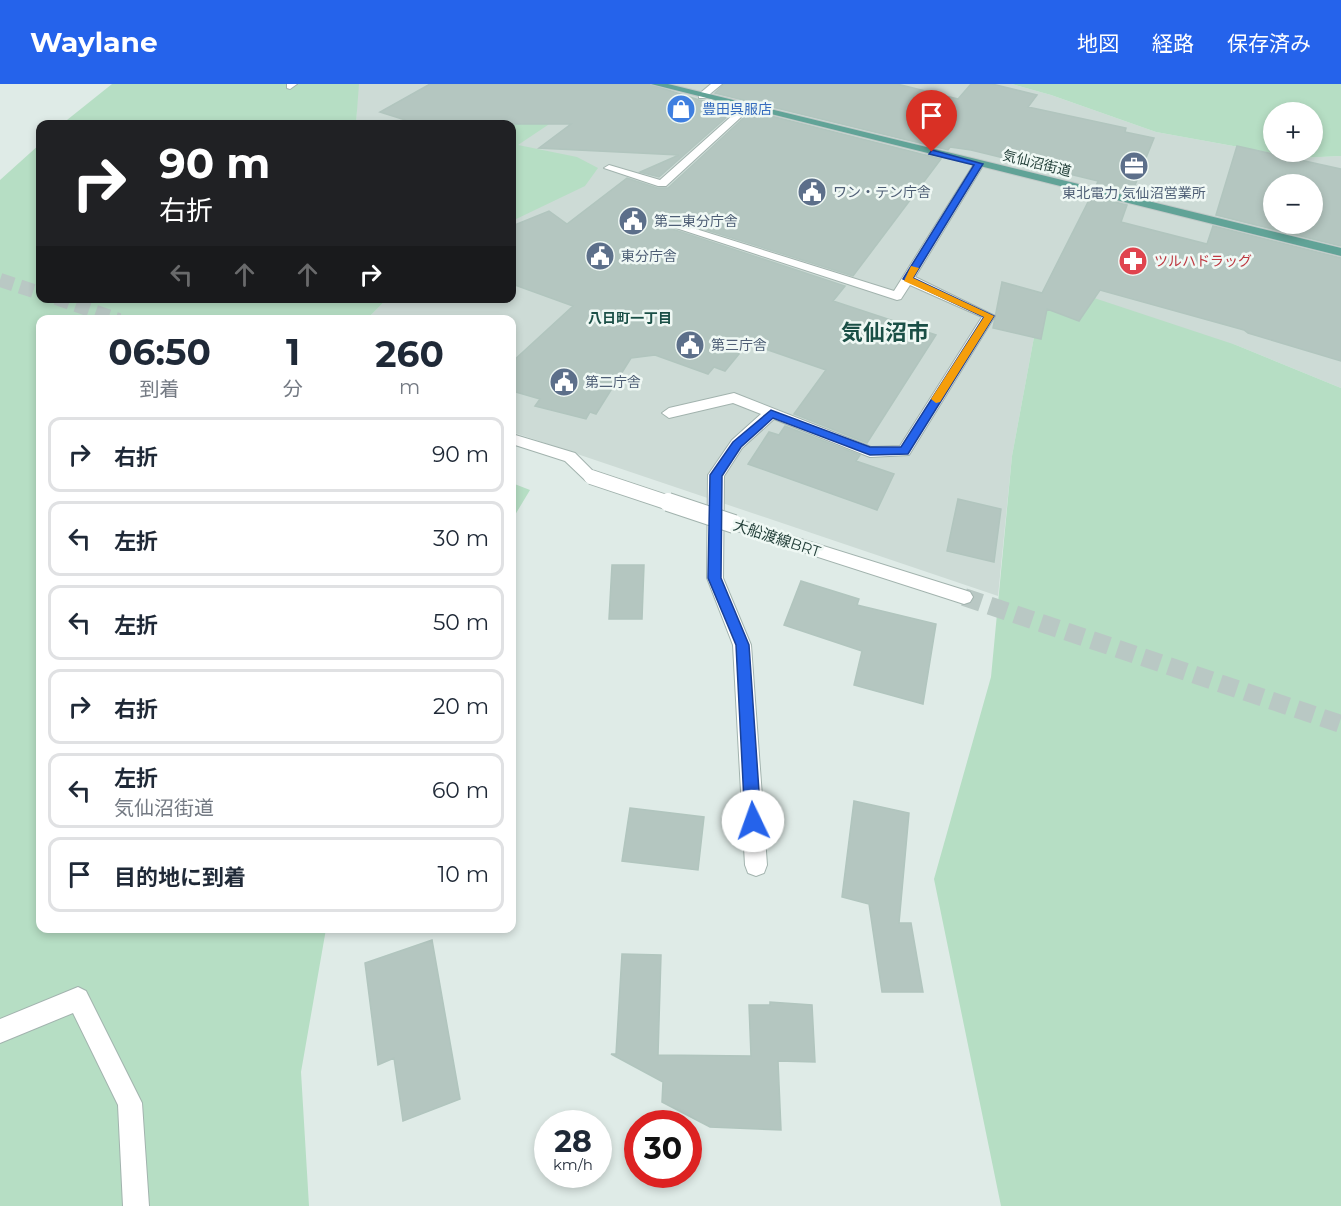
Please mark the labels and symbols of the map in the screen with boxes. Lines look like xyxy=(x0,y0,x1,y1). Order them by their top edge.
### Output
pin xyxy=(906,90,957,152)
shop icon: 豊田呉服店 xyxy=(665,93,697,125)
place label: 豊田呉服店 xyxy=(702,100,772,118)
street label: 気仙沼街道 xyxy=(1001,146,1073,180)
office icon: 東北電力 気仙沼営業所 xyxy=(1118,150,1150,182)
public building icon: ワン・テン庁舎 xyxy=(796,176,828,208)
place label: ワン・テン庁舎 xyxy=(833,183,931,201)
place label: 東北電力 気仙沼営業所 xyxy=(1062,184,1206,202)
public building icon: 第二東分庁舎 xyxy=(617,205,649,237)
place label: 第二東分庁舎 xyxy=(654,212,738,230)
public building icon: 東分庁舎 xyxy=(584,240,616,272)
pharmacy icon: ツルハドラッグ xyxy=(1117,245,1149,277)
place label: 東分庁舎 xyxy=(621,247,677,265)
place label: ツルハドラッグ xyxy=(1154,252,1252,270)
district label: 八日町一丁目 xyxy=(588,309,672,327)
district label: 気仙沼市 xyxy=(841,319,929,346)
public building icon: 第三庁舎 xyxy=(674,329,706,361)
place label: 第三庁舎 xyxy=(711,336,767,354)
public building icon: 第二庁舎 xyxy=(548,366,580,398)
place label: 第二庁舎 xyxy=(585,373,641,391)
street label: 大船渡線BRT xyxy=(731,515,823,561)
position arrow xyxy=(721,789,785,853)
speed limit sign: 30 xyxy=(624,1110,702,1188)

